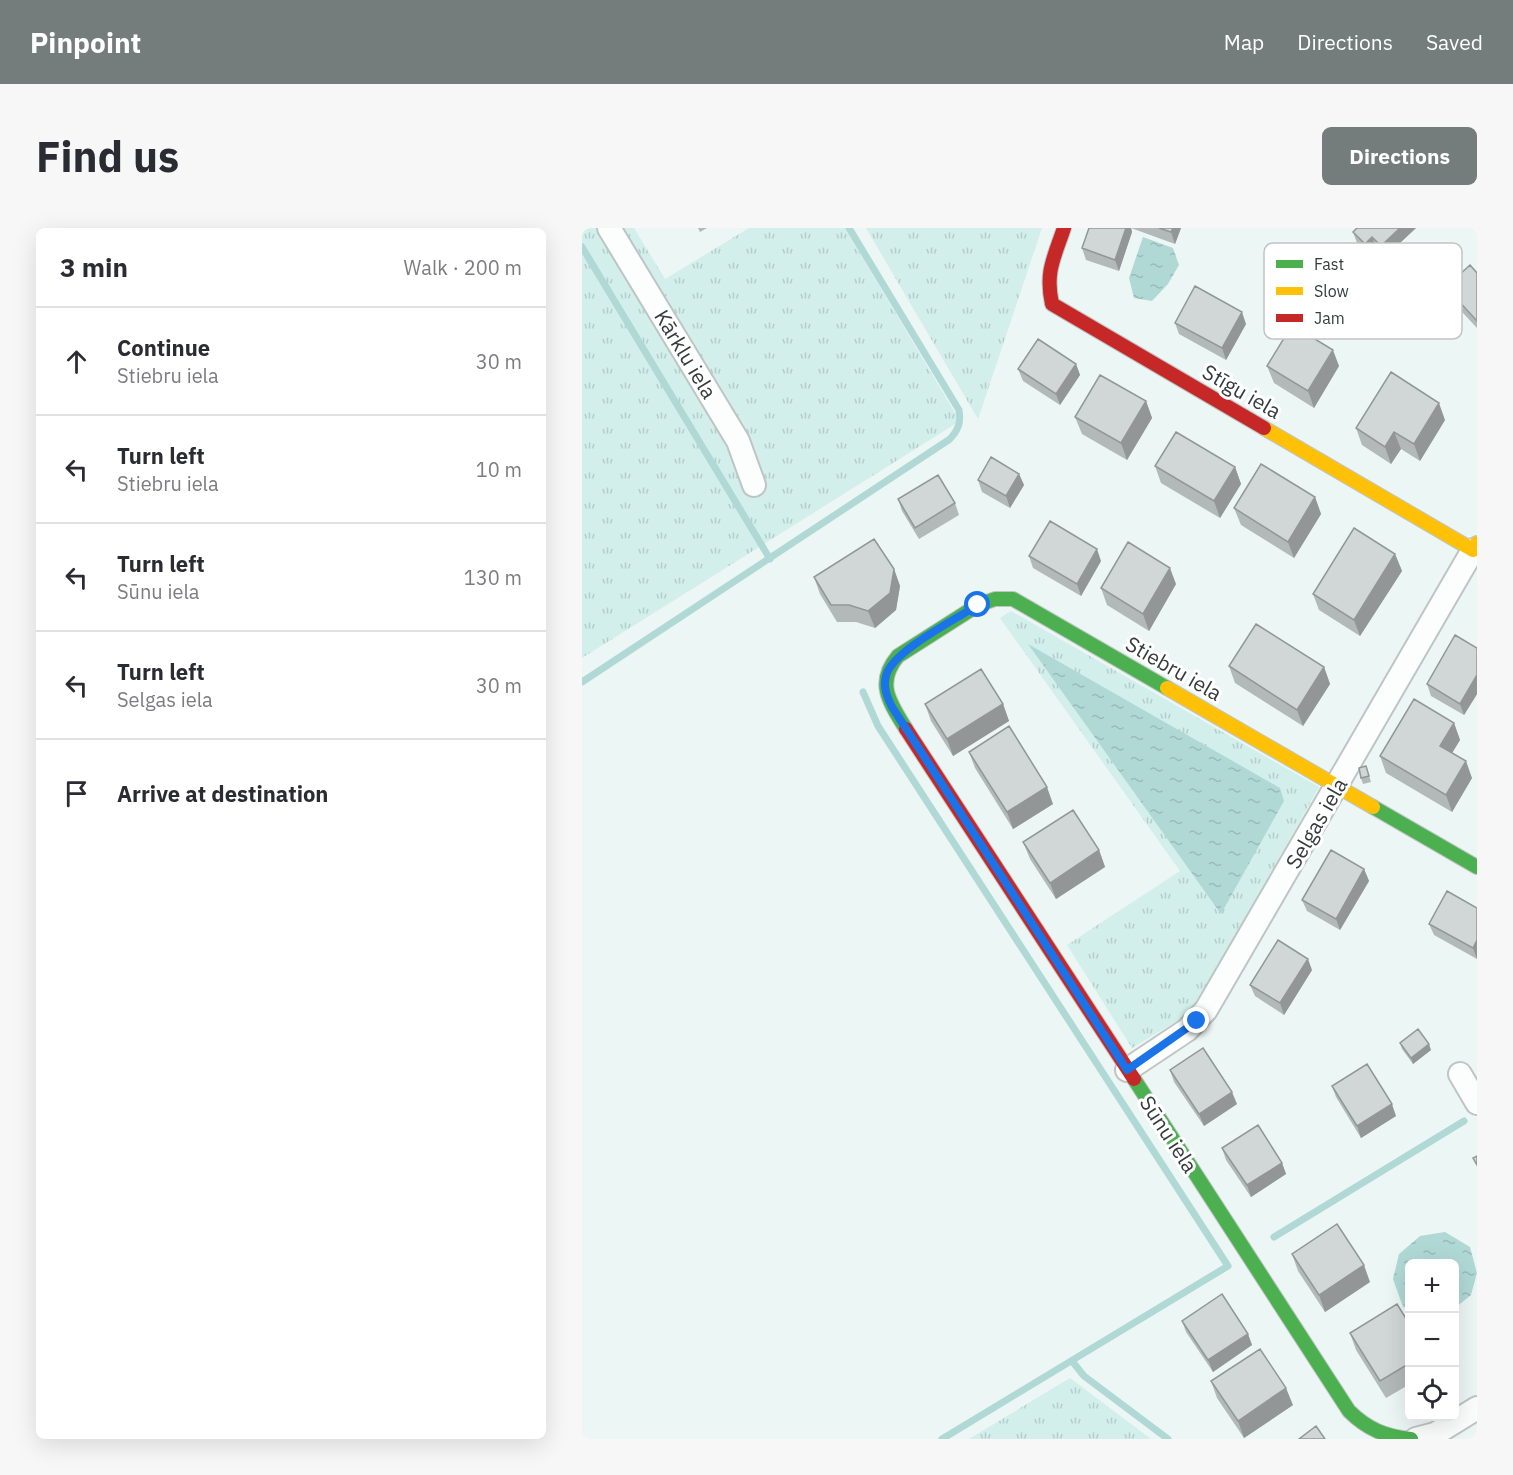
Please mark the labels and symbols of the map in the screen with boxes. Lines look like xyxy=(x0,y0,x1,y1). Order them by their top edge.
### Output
legend xyxy=(1264,243,1462,339)
text: Fast xyxy=(1314,254,1344,274)
text: Slow xyxy=(1314,281,1349,301)
street label: Kārklu iela xyxy=(648,304,724,404)
text: Jam xyxy=(1314,308,1345,328)
street label: Stīgu iela xyxy=(1198,357,1286,425)
route start xyxy=(964,591,990,617)
street label: Stiebru iela xyxy=(1121,629,1227,707)
street label: Selgas iela xyxy=(1279,772,1353,874)
route end xyxy=(1183,1007,1209,1033)
street label: Sūnu iela xyxy=(1134,1090,1204,1178)

